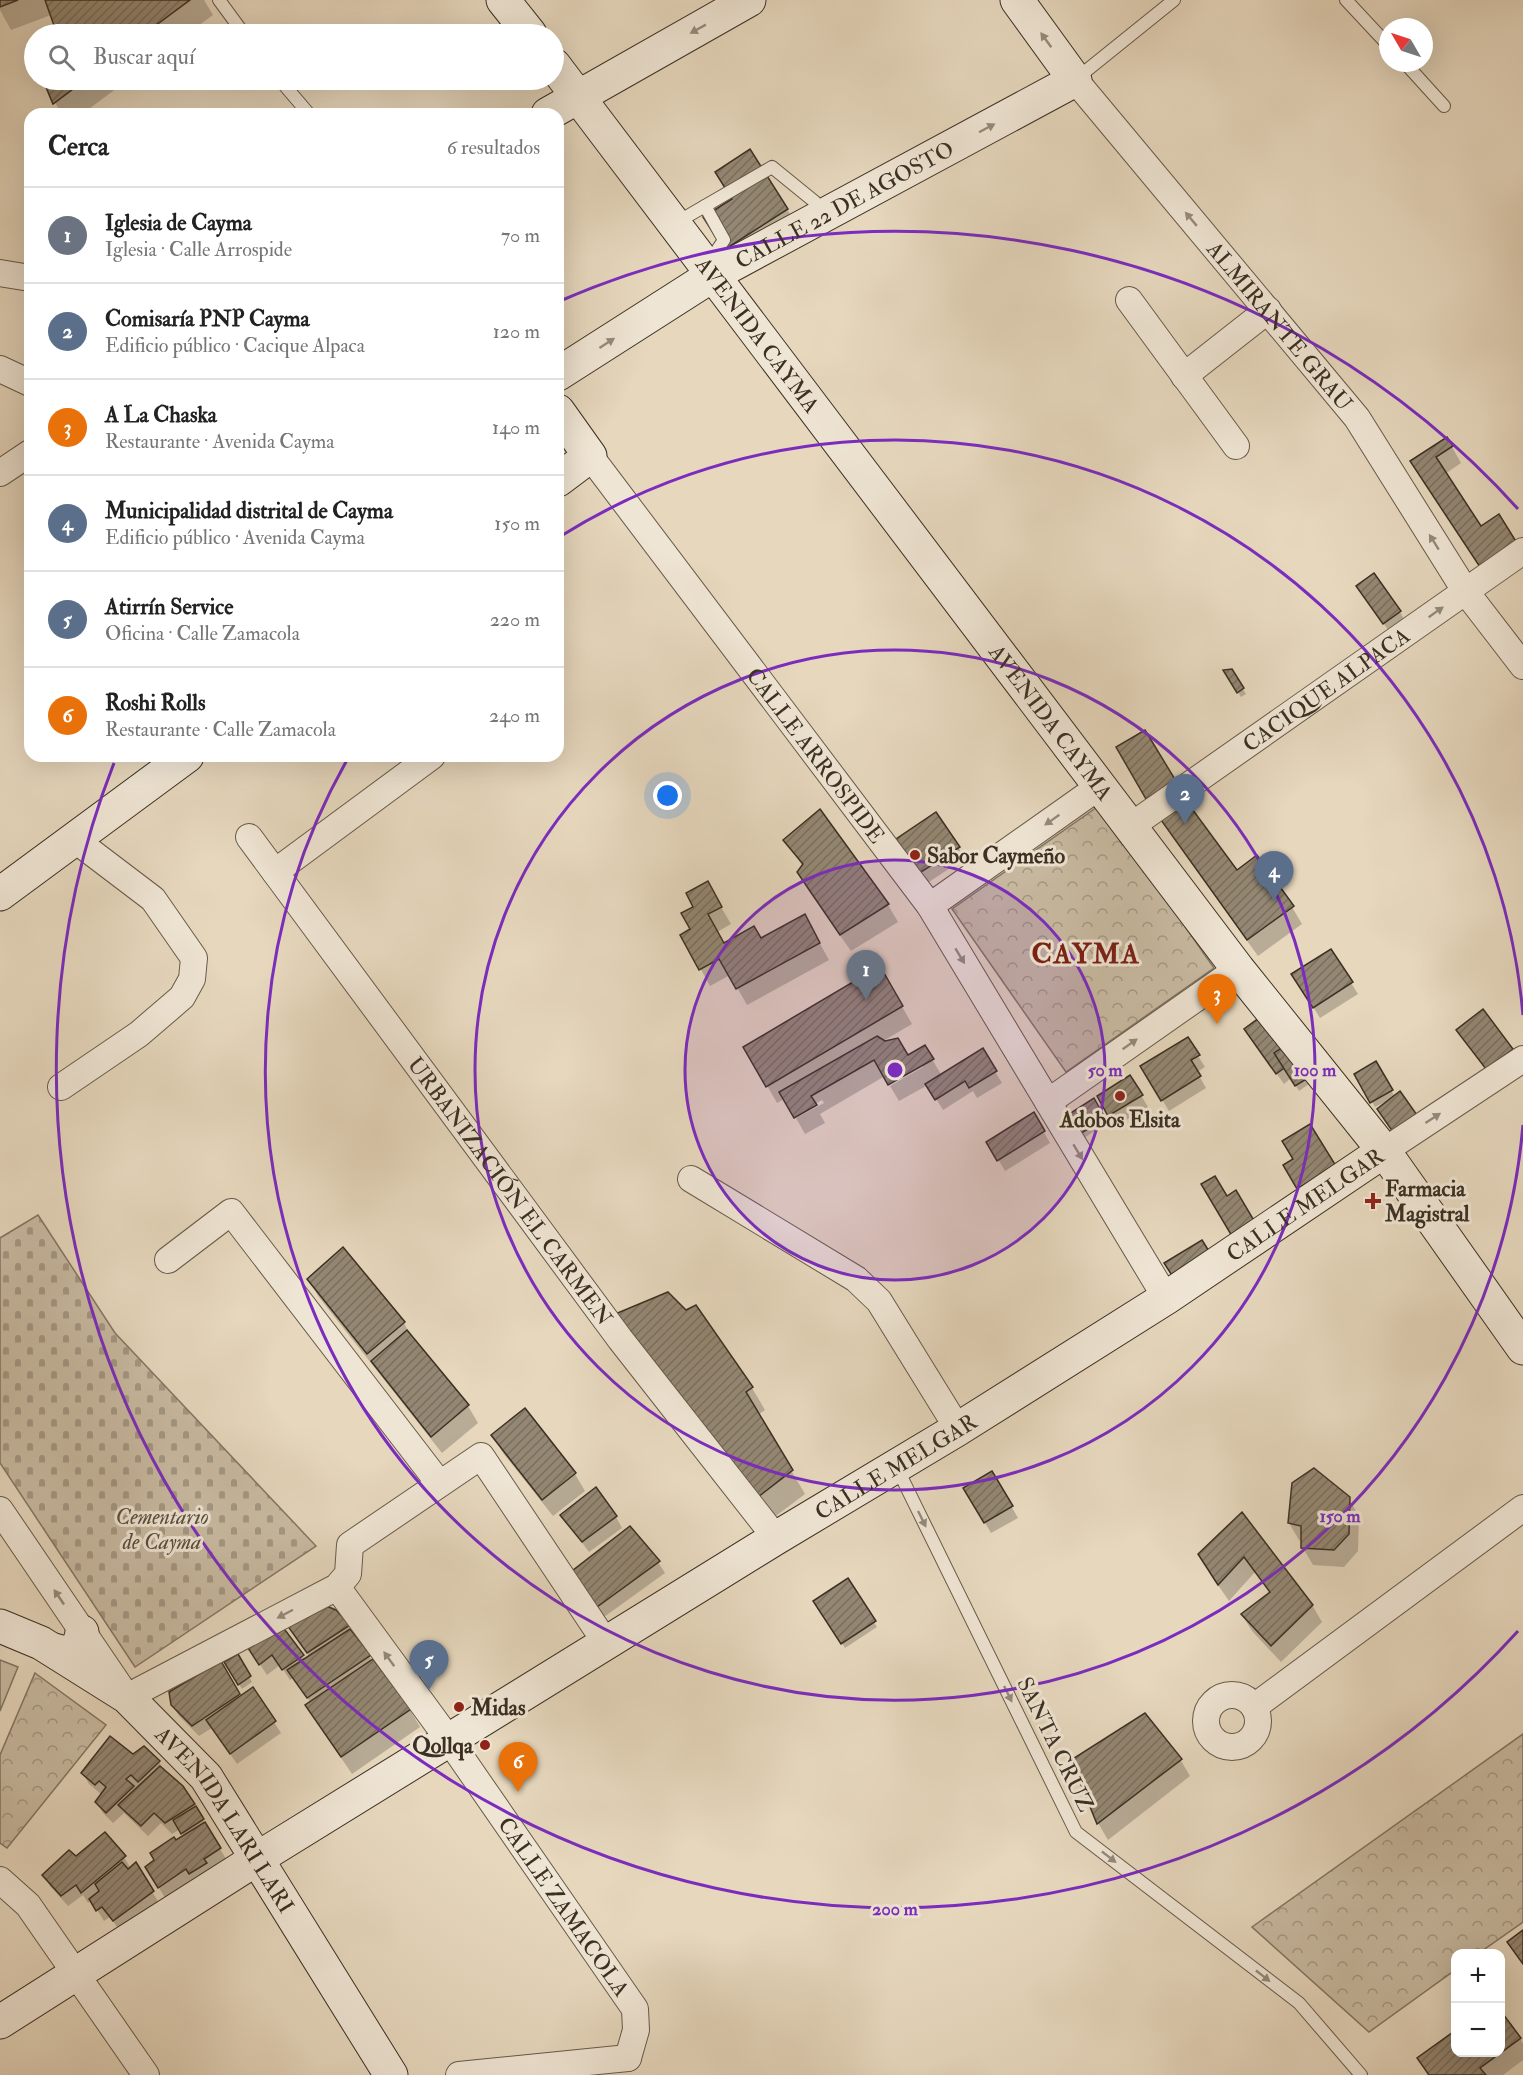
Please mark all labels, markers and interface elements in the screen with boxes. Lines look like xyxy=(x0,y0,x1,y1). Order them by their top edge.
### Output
north arrow xyxy=(1379,18,1433,72)
search box xyxy=(24,24,564,90)
one-way arrow xyxy=(689,24,706,34)
one-way arrow xyxy=(1040,33,1052,48)
icon: search xyxy=(45,41,78,74)
text: Buscar aquí xyxy=(93,43,195,71)
one-way arrow xyxy=(978,123,995,133)
text: Cerca xyxy=(48,131,109,163)
text: 6 resultados xyxy=(447,135,540,160)
street label: CALLE 22 DE AGOSTO xyxy=(731,135,959,275)
text: Iglesia de Cayma xyxy=(105,209,252,237)
one-way arrow xyxy=(1185,211,1198,227)
text: 1 xyxy=(64,223,71,248)
text: 70 m xyxy=(501,223,540,248)
street label: ALMIRANTE GRAU xyxy=(1200,235,1358,417)
text: Iglesia · Calle Arrospide xyxy=(105,237,292,262)
street label: AVENIDA CAYMA xyxy=(688,251,825,419)
text: Comisaría PNP Cayma xyxy=(105,305,310,333)
text: 2 xyxy=(62,319,73,344)
text: 120 m xyxy=(493,319,540,344)
text: Edificio público · Cacique Alpaca xyxy=(105,333,365,358)
one-way arrow xyxy=(599,337,615,348)
text: A La Chaska xyxy=(105,401,217,429)
text: 3 xyxy=(64,415,71,440)
text: 140 m xyxy=(492,415,540,440)
text: Restaurante · Avenida Cayma xyxy=(105,429,334,454)
text: Municipalidad distrital de Cayma xyxy=(105,497,393,525)
text: 4 xyxy=(62,511,73,536)
text: 150 m xyxy=(494,511,540,536)
text: Edificio público · Avenida Cayma xyxy=(105,525,365,550)
one-way arrow xyxy=(1429,534,1440,550)
text: Atirrín Service xyxy=(105,593,233,621)
one-way arrow xyxy=(1428,606,1444,618)
text: 5 xyxy=(63,607,72,632)
text: 220 m xyxy=(490,607,540,632)
text: Oficina · Calle Zamacola xyxy=(105,621,300,646)
street label: CACIQUE ALPACA xyxy=(1237,622,1415,758)
street label: AVENIDA CAYMA xyxy=(982,638,1118,806)
street label: CALLE ARROSPIDE xyxy=(740,662,891,849)
text: Roshi Rolls xyxy=(105,689,205,717)
text: 6 xyxy=(62,703,73,728)
text: 240 m xyxy=(489,703,540,728)
text: Restaurante · Calle Zamacola xyxy=(105,717,336,742)
pin: 2 xyxy=(1166,774,1204,824)
your location xyxy=(653,781,682,810)
one-way arrow xyxy=(1044,814,1060,825)
place label: Sabor Caymeño xyxy=(927,842,1065,871)
marker: Sabor Caymeño xyxy=(908,848,922,862)
pin: 4 xyxy=(1254,852,1294,901)
district label: CAYMA xyxy=(1032,937,1141,972)
one-way arrow xyxy=(955,948,965,965)
pin: 1 xyxy=(846,950,886,1000)
pin: 3 xyxy=(1198,974,1236,1024)
one-way arrow xyxy=(1123,1039,1138,1051)
street label: URBANIZACIÓN EL CARMEN xyxy=(401,1052,618,1332)
text: 50 m xyxy=(1088,1059,1123,1082)
text: 100 m xyxy=(1294,1059,1337,1082)
centre of rings xyxy=(885,1060,905,1080)
marker: Adobos Elsita xyxy=(1113,1089,1127,1103)
place label: Adobos Elsita xyxy=(1059,1106,1181,1134)
one-way arrow xyxy=(1425,1113,1441,1124)
street label: CALLE MELGAR xyxy=(1221,1142,1390,1268)
one-way arrow xyxy=(1073,1144,1083,1161)
place label: Farmacia Magistral xyxy=(1384,1175,1470,1229)
marker: Farmacia Magistral xyxy=(1366,1194,1380,1208)
street label: CALLE MELGAR xyxy=(810,1407,983,1526)
park label: Cementario de Cayma xyxy=(115,1503,209,1556)
text: 150 m xyxy=(1319,1505,1362,1528)
one-way arrow xyxy=(917,1510,927,1528)
one-way arrow xyxy=(53,1589,64,1605)
one-way arrow xyxy=(276,1610,293,1619)
pin: 5 xyxy=(410,1640,448,1690)
one-way arrow xyxy=(384,1652,396,1667)
street label: SANTA CRUZ xyxy=(1010,1672,1100,1816)
one-way arrow xyxy=(1003,1685,1013,1703)
place label: Midas xyxy=(470,1694,526,1722)
marker: Midas xyxy=(452,1700,466,1714)
street label: AVENIDA LARI LARI xyxy=(148,1720,300,1919)
place label: Qollqa xyxy=(412,1732,474,1761)
marker: Qollqa xyxy=(478,1738,492,1752)
pin: 6 xyxy=(498,1742,538,1792)
street label: CALLE ZAMACOLA xyxy=(491,1812,635,2002)
one-way arrow xyxy=(1101,1851,1117,1863)
text: 200 m xyxy=(872,1898,919,1921)
map controls xyxy=(1451,1949,1505,2057)
button: + xyxy=(1451,1949,1505,2003)
one-way arrow xyxy=(1256,1969,1271,1981)
button: − xyxy=(1451,2003,1505,2057)

